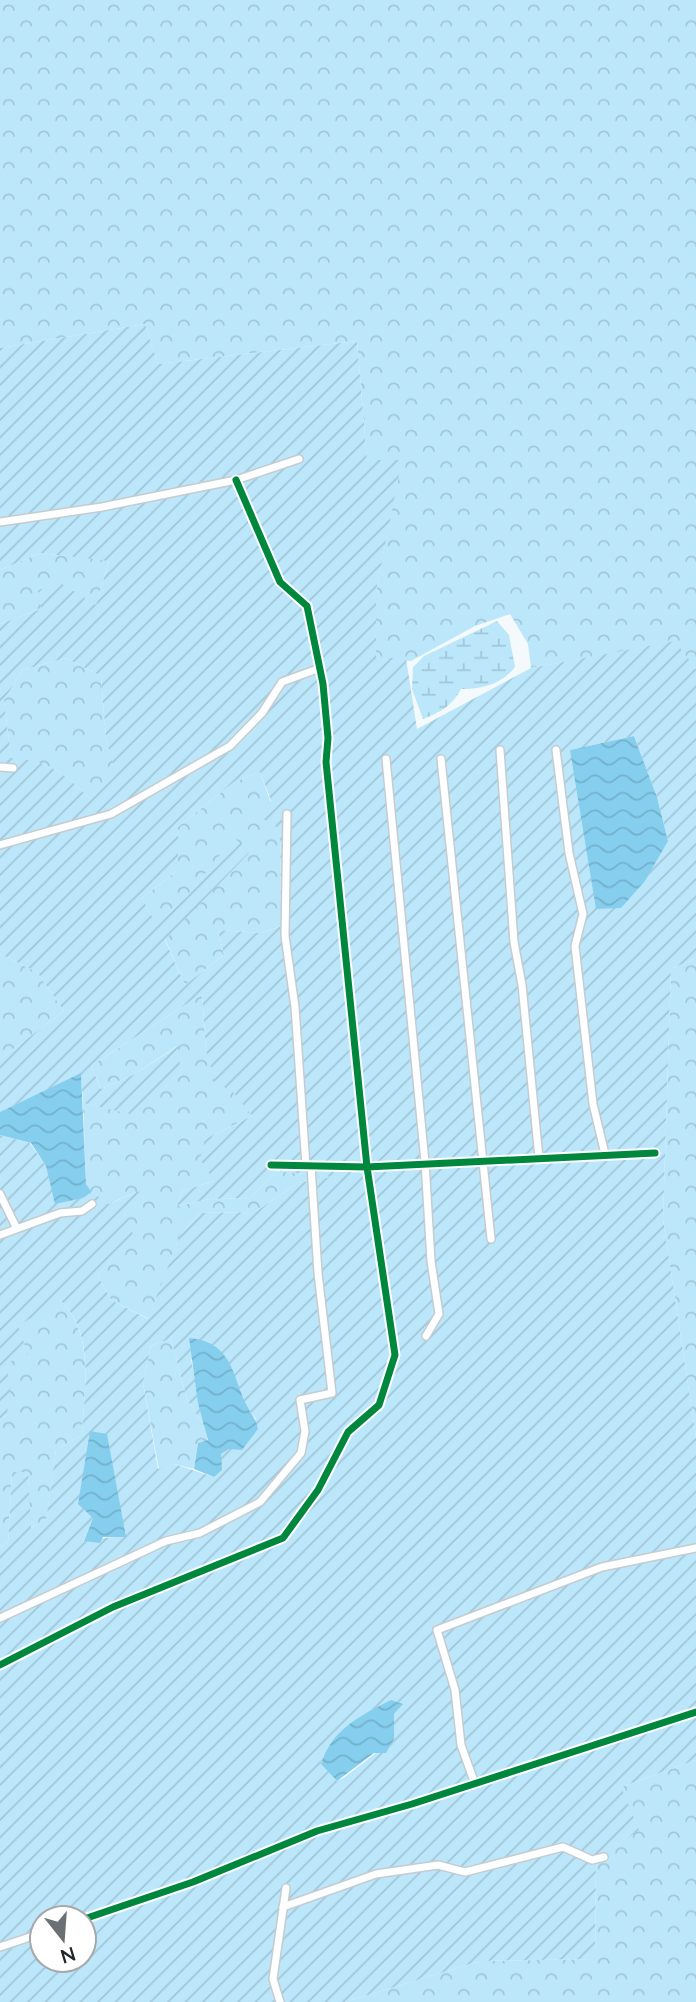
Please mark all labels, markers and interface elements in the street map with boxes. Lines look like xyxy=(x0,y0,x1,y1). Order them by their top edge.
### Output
north arrow xyxy=(28,1904,98,1974)
text: N xyxy=(58,1943,78,1969)

